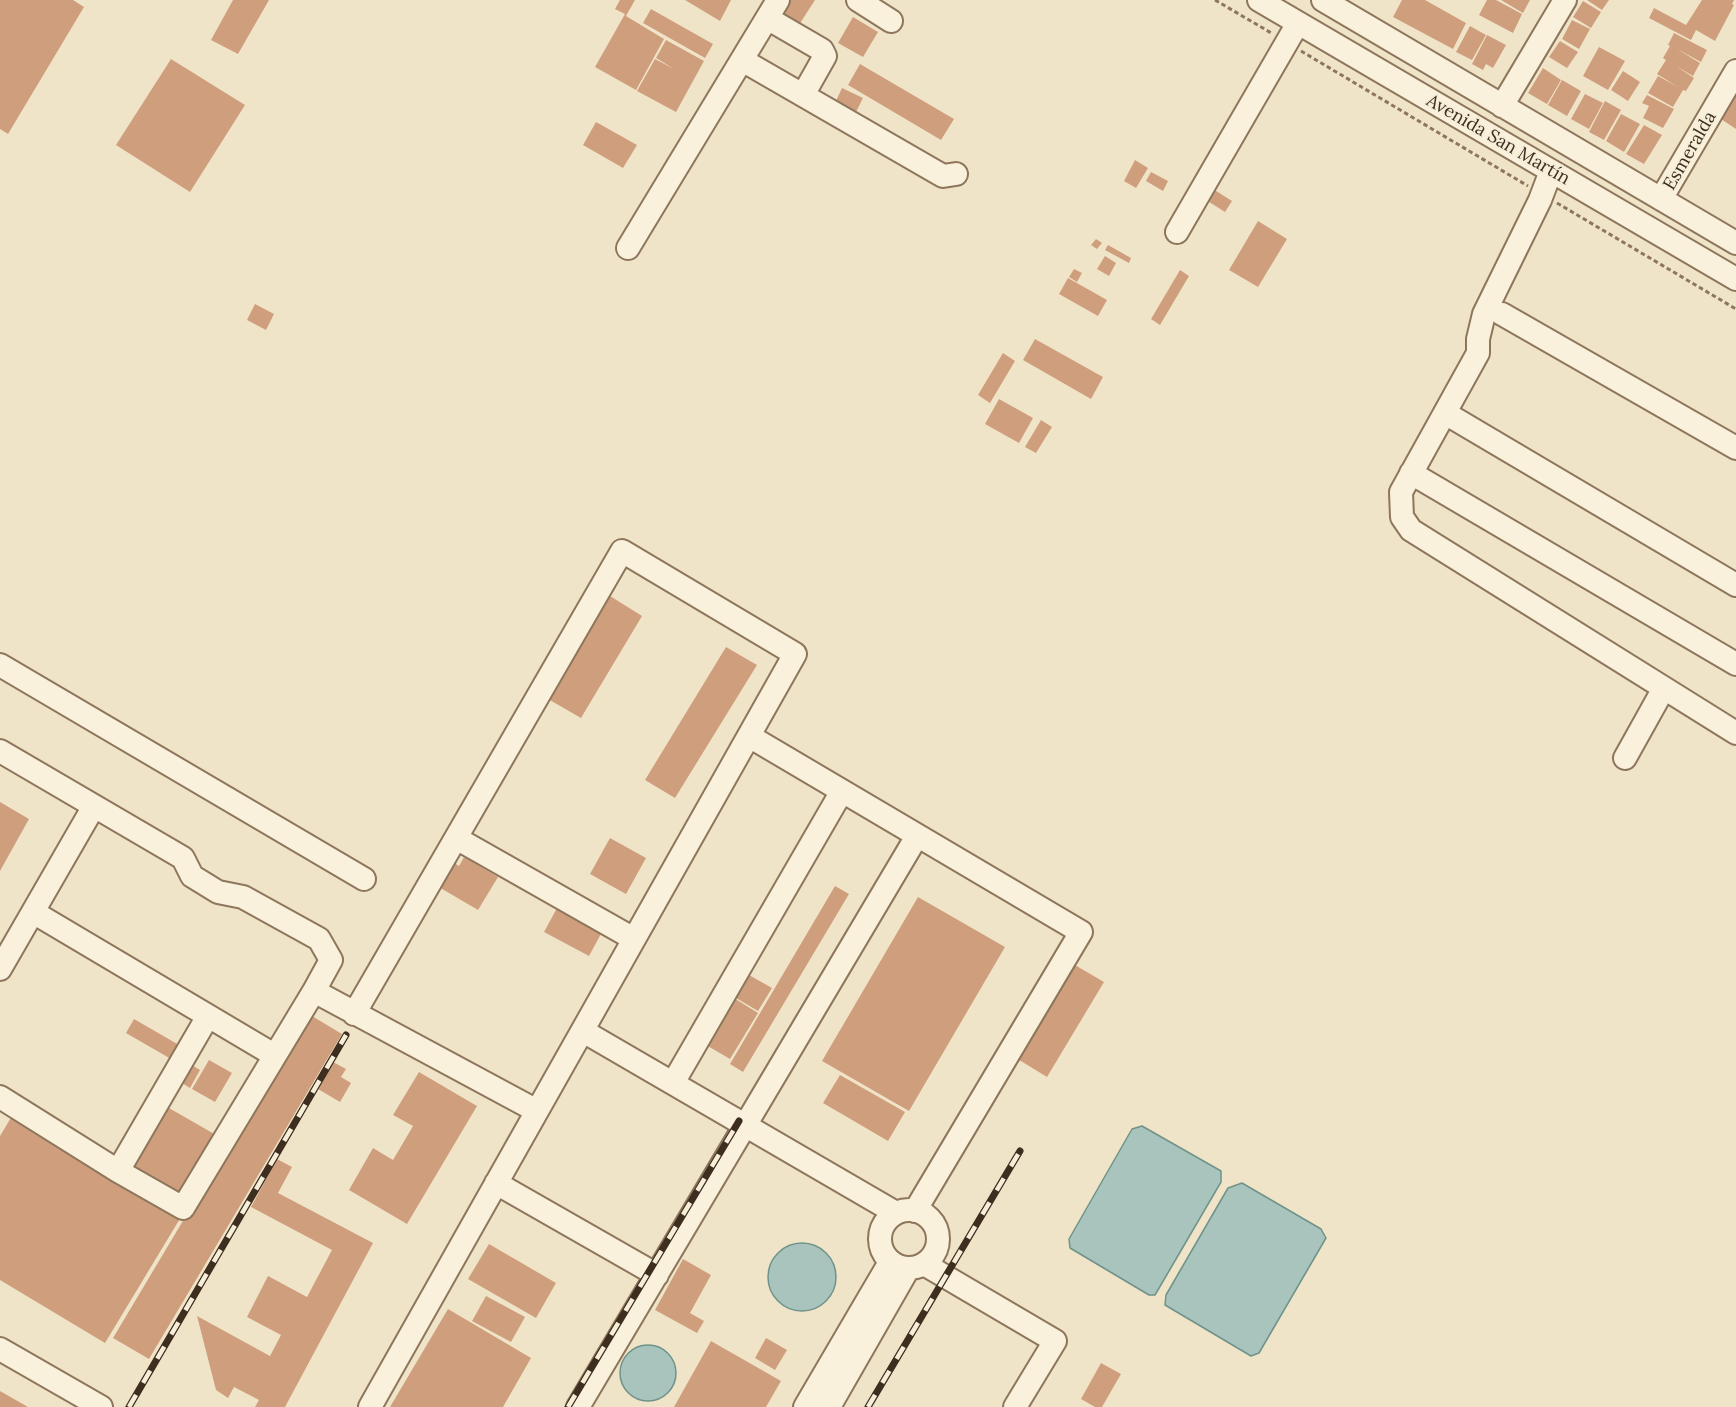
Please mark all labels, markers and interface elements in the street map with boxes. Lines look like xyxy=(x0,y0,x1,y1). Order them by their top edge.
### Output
street label: Avenida San Martín xyxy=(1422,90,1574,190)
street label: Esmeralda xyxy=(1659,108,1721,194)

